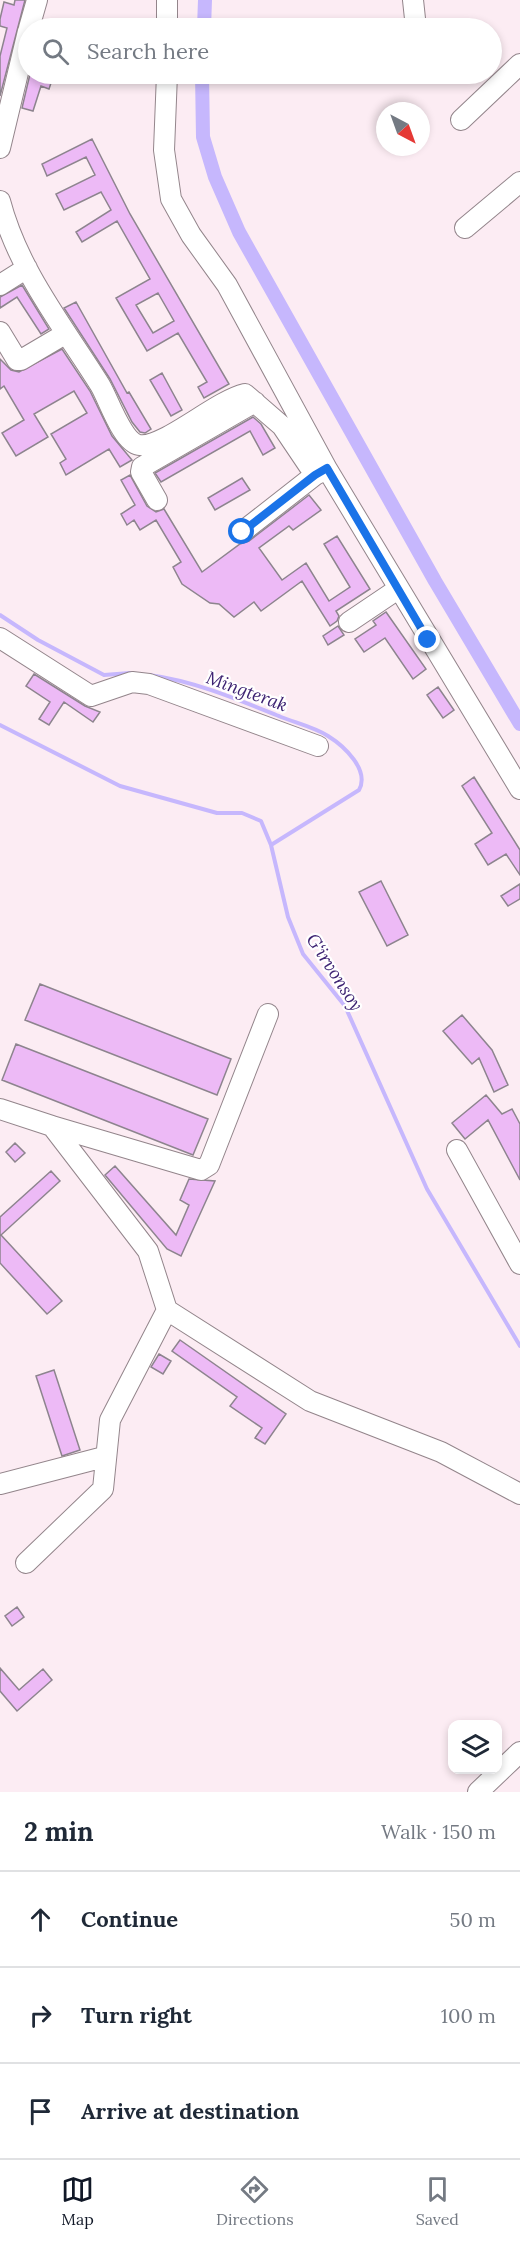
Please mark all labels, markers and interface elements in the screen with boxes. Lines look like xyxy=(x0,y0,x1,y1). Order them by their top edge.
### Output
search box xyxy=(18,18,502,84)
icon: search xyxy=(39,35,72,68)
text: Search here xyxy=(87,37,209,65)
north arrow xyxy=(376,102,430,156)
route start xyxy=(228,518,254,544)
route end xyxy=(414,626,440,652)
water label: Mingterak xyxy=(203,666,291,716)
water label: G‘irvonsoy xyxy=(301,929,369,1015)
map controls xyxy=(448,1720,502,1774)
button: layers xyxy=(448,1720,502,1774)
text: 2 min xyxy=(24,1815,94,1848)
text: Walk · 150 m xyxy=(381,1819,496,1844)
icon: ahead xyxy=(24,1903,57,1936)
text: Continue xyxy=(81,1905,178,1933)
text: 50 m xyxy=(450,1907,496,1932)
icon: right xyxy=(24,1999,57,2032)
text: Turn right xyxy=(81,2001,192,2029)
text: 100 m xyxy=(441,2003,496,2028)
icon: arrive xyxy=(24,2095,57,2128)
text: Arrive at destination xyxy=(81,2097,299,2125)
tab: Map xyxy=(61,2173,94,2229)
tab: Directions xyxy=(216,2173,294,2229)
tab: Saved xyxy=(416,2173,459,2229)

